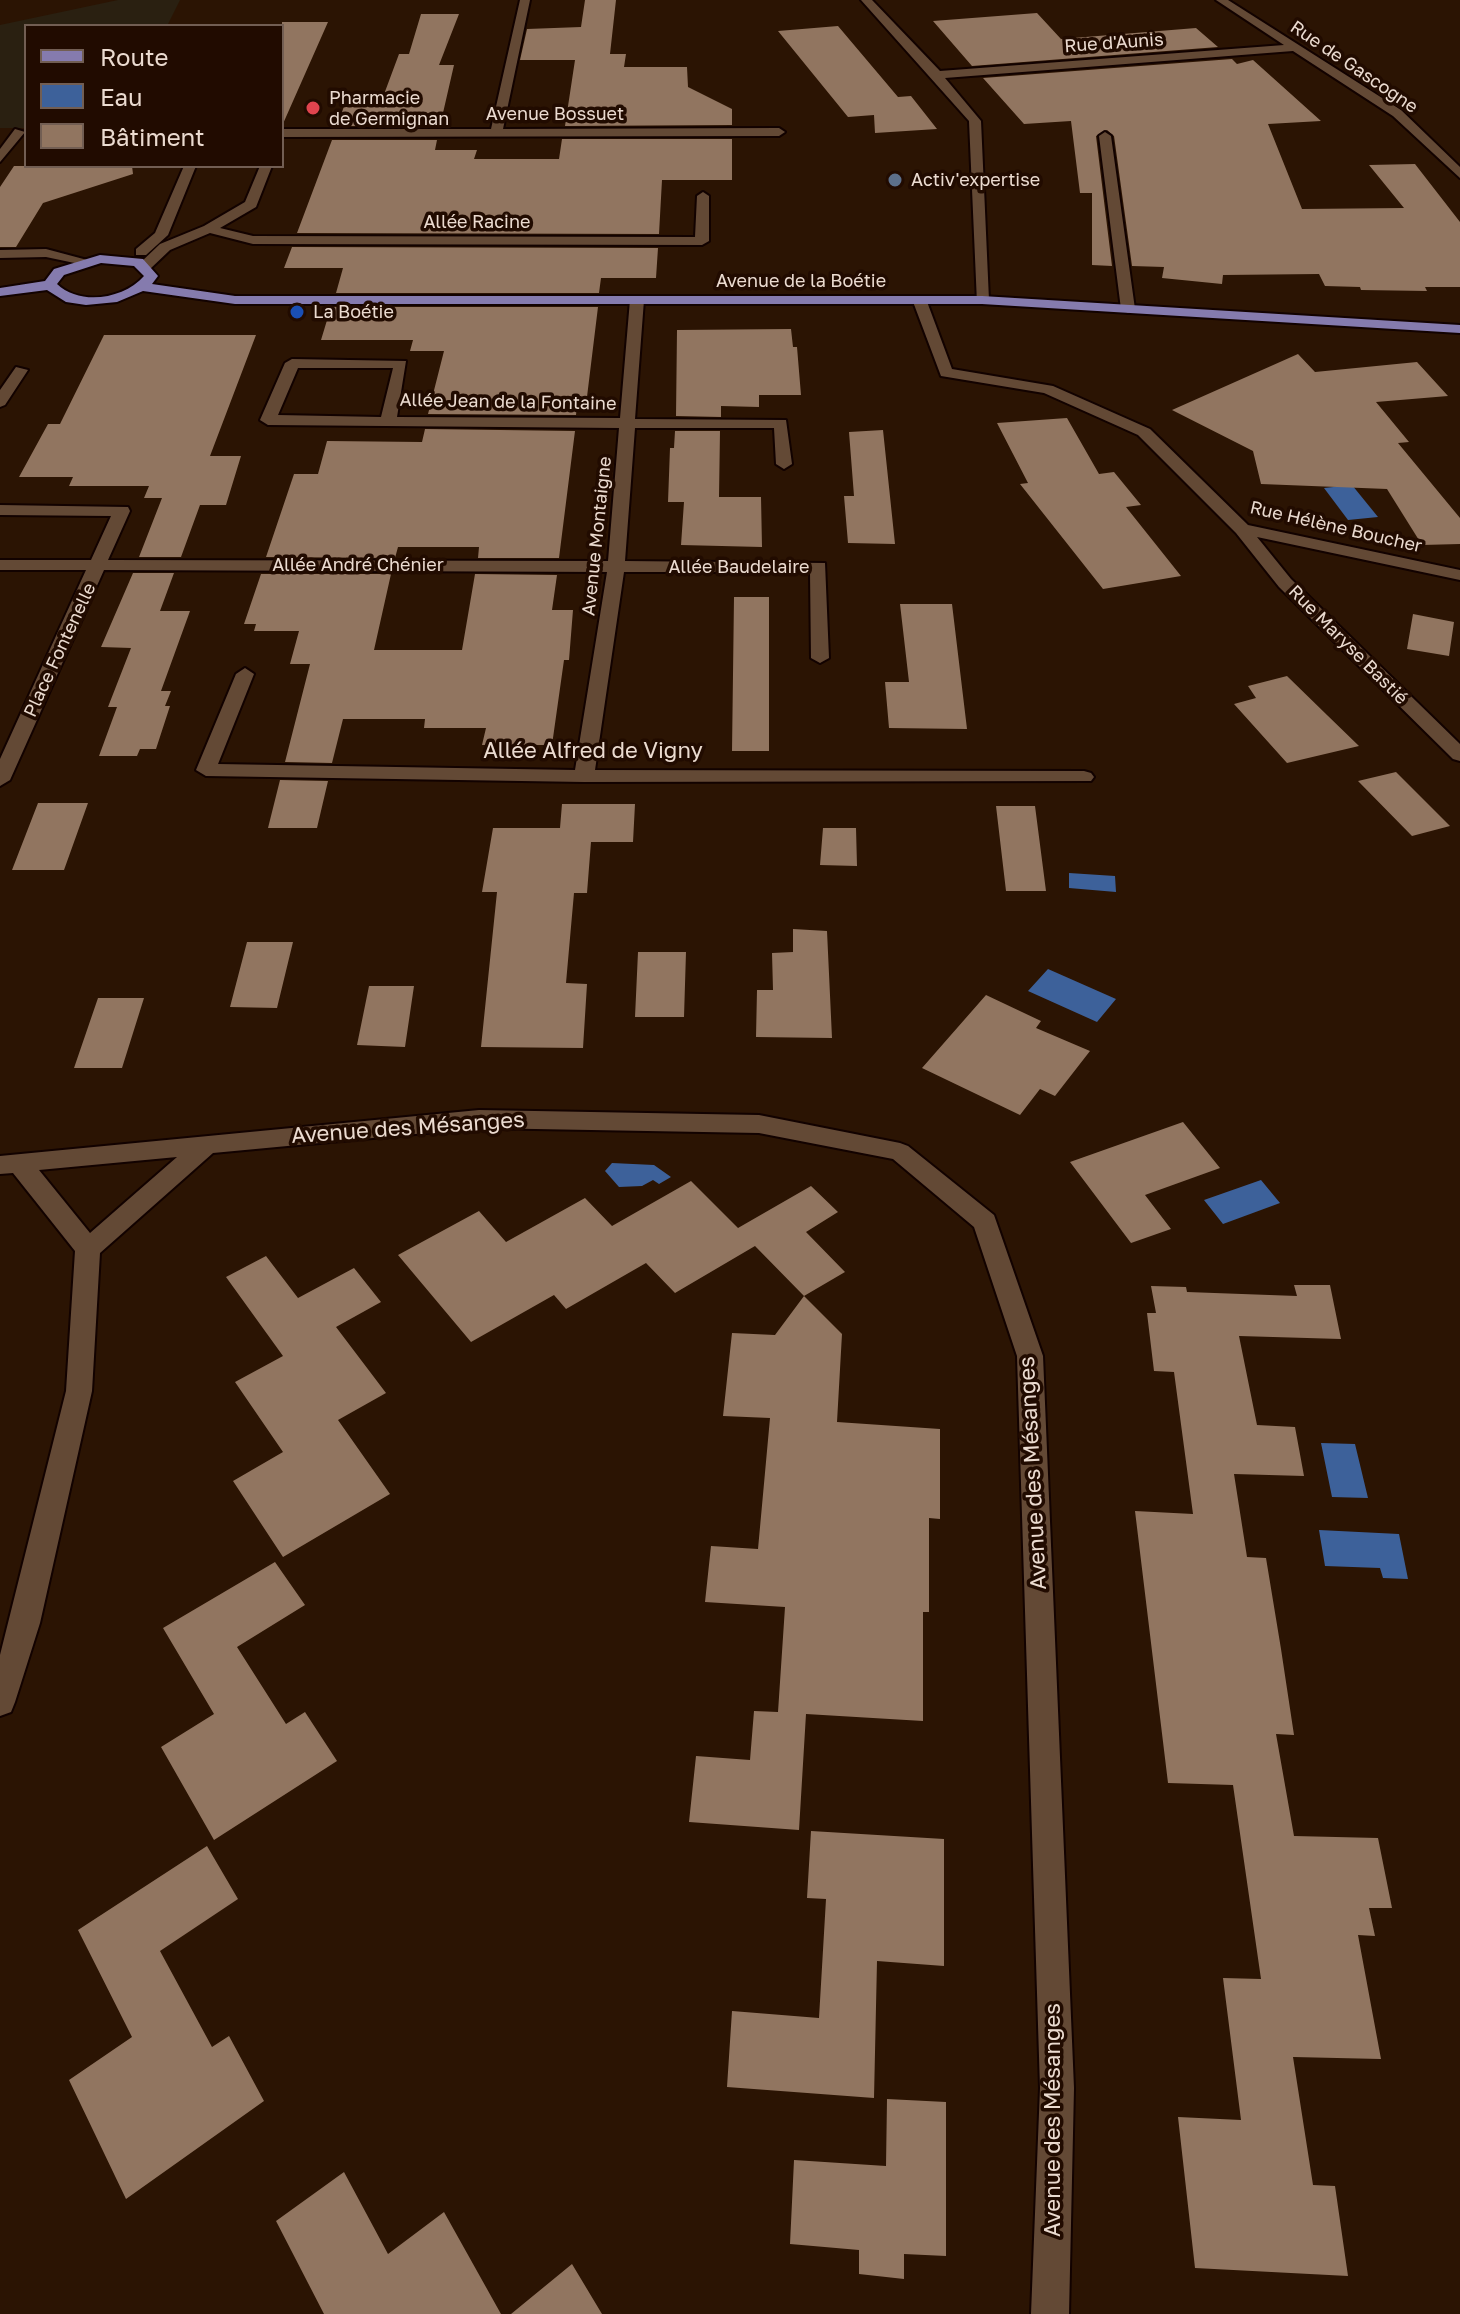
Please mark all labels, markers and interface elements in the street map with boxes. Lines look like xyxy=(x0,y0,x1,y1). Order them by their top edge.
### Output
street label: Rue de Gascogne xyxy=(1286,16,1422,118)
legend xyxy=(24,24,284,168)
street label: Rue d'Aunis xyxy=(1064,29,1164,57)
text: Route xyxy=(100,42,169,71)
text: Eau xyxy=(100,82,142,111)
place label: Pharmacie de Germignan xyxy=(329,87,449,130)
marker: Pharmacie de Germignan xyxy=(304,99,322,117)
street label: Avenue Bossuet xyxy=(486,103,624,125)
text: Bâtiment xyxy=(100,122,205,151)
place label: Activ'expertise xyxy=(911,169,1040,191)
marker: Activ'expertise xyxy=(886,171,904,189)
street label: Allée Racine xyxy=(424,211,530,233)
street label: Avenue de la Boétie xyxy=(716,270,886,292)
place label: La Boétie xyxy=(313,301,394,323)
marker: La Boétie xyxy=(288,303,306,321)
street label: Allée Jean de la Fontaine xyxy=(399,389,617,415)
street label: Avenue Montaigne xyxy=(578,455,616,617)
street label: Rue Hélène Boucher xyxy=(1248,497,1424,557)
street label: Allée André Chénier xyxy=(272,554,444,576)
street label: Allée Baudelaire xyxy=(668,556,810,578)
street label: Place Fontenelle xyxy=(19,579,101,721)
street label: Rue Maryse Bastié xyxy=(1284,581,1412,709)
street label: Allée Alfred de Vigny xyxy=(483,738,703,764)
street label: Avenue des Mésanges xyxy=(290,1107,526,1149)
street label: Avenue des Mésanges xyxy=(1014,1356,1052,1590)
street label: Avenue des Mésanges xyxy=(1040,2003,1066,2237)

